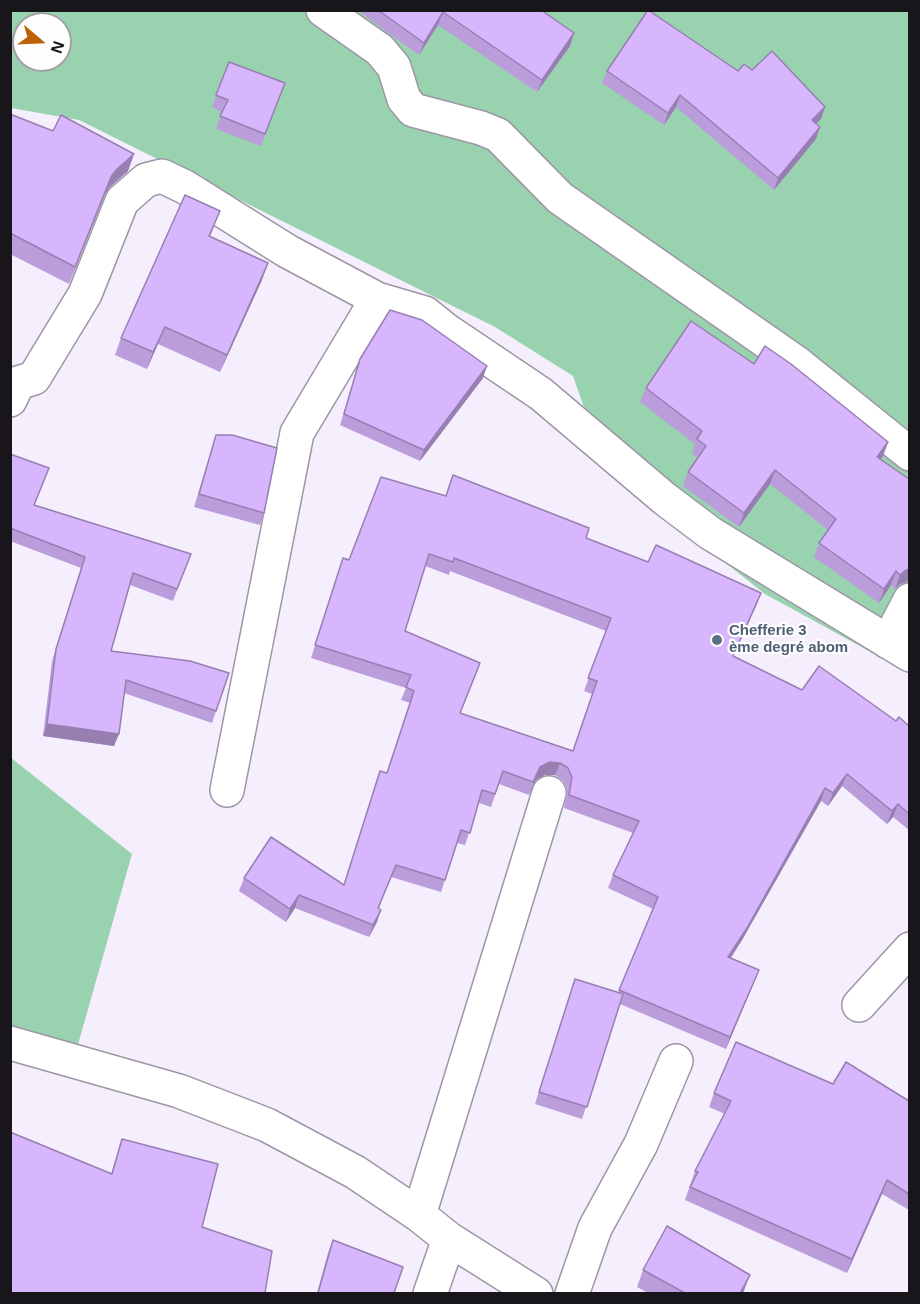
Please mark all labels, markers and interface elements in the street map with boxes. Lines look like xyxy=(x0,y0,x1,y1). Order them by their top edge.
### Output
north arrow xyxy=(12,12,72,72)
text: N xyxy=(48,39,68,56)
place label: Chefferie 3 ème degré abom xyxy=(729,622,848,657)
marker: Chefferie 3 ème degré abom xyxy=(710,633,724,647)

